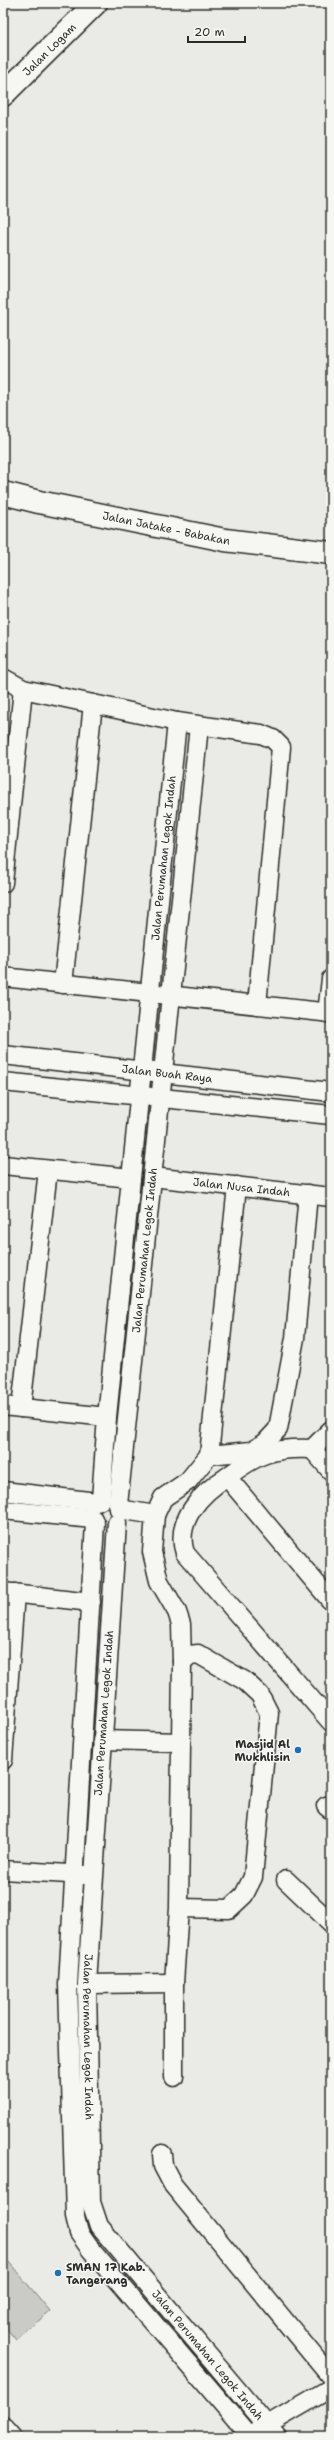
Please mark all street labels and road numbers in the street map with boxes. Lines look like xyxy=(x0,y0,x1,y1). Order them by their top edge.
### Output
street label: Jalan Logam xyxy=(19,19,80,79)
street label: Jalan Jatake - Babakan xyxy=(101,508,231,548)
street label: Jalan Perumahan Legok Indah xyxy=(148,775,179,941)
street label: Jalan Buah Raya xyxy=(121,1061,213,1086)
street label: Jalan Perumahan Legok Indah xyxy=(128,1167,161,1334)
street label: Jalan Nusa Indah xyxy=(192,1174,291,1200)
street label: Jalan Perumahan Legok Indah xyxy=(91,1630,117,1796)
street label: Jalan Perumahan Legok Indah xyxy=(79,1954,97,2120)
street label: Jalan Perumahan Legok Indah xyxy=(149,2287,267,2423)

